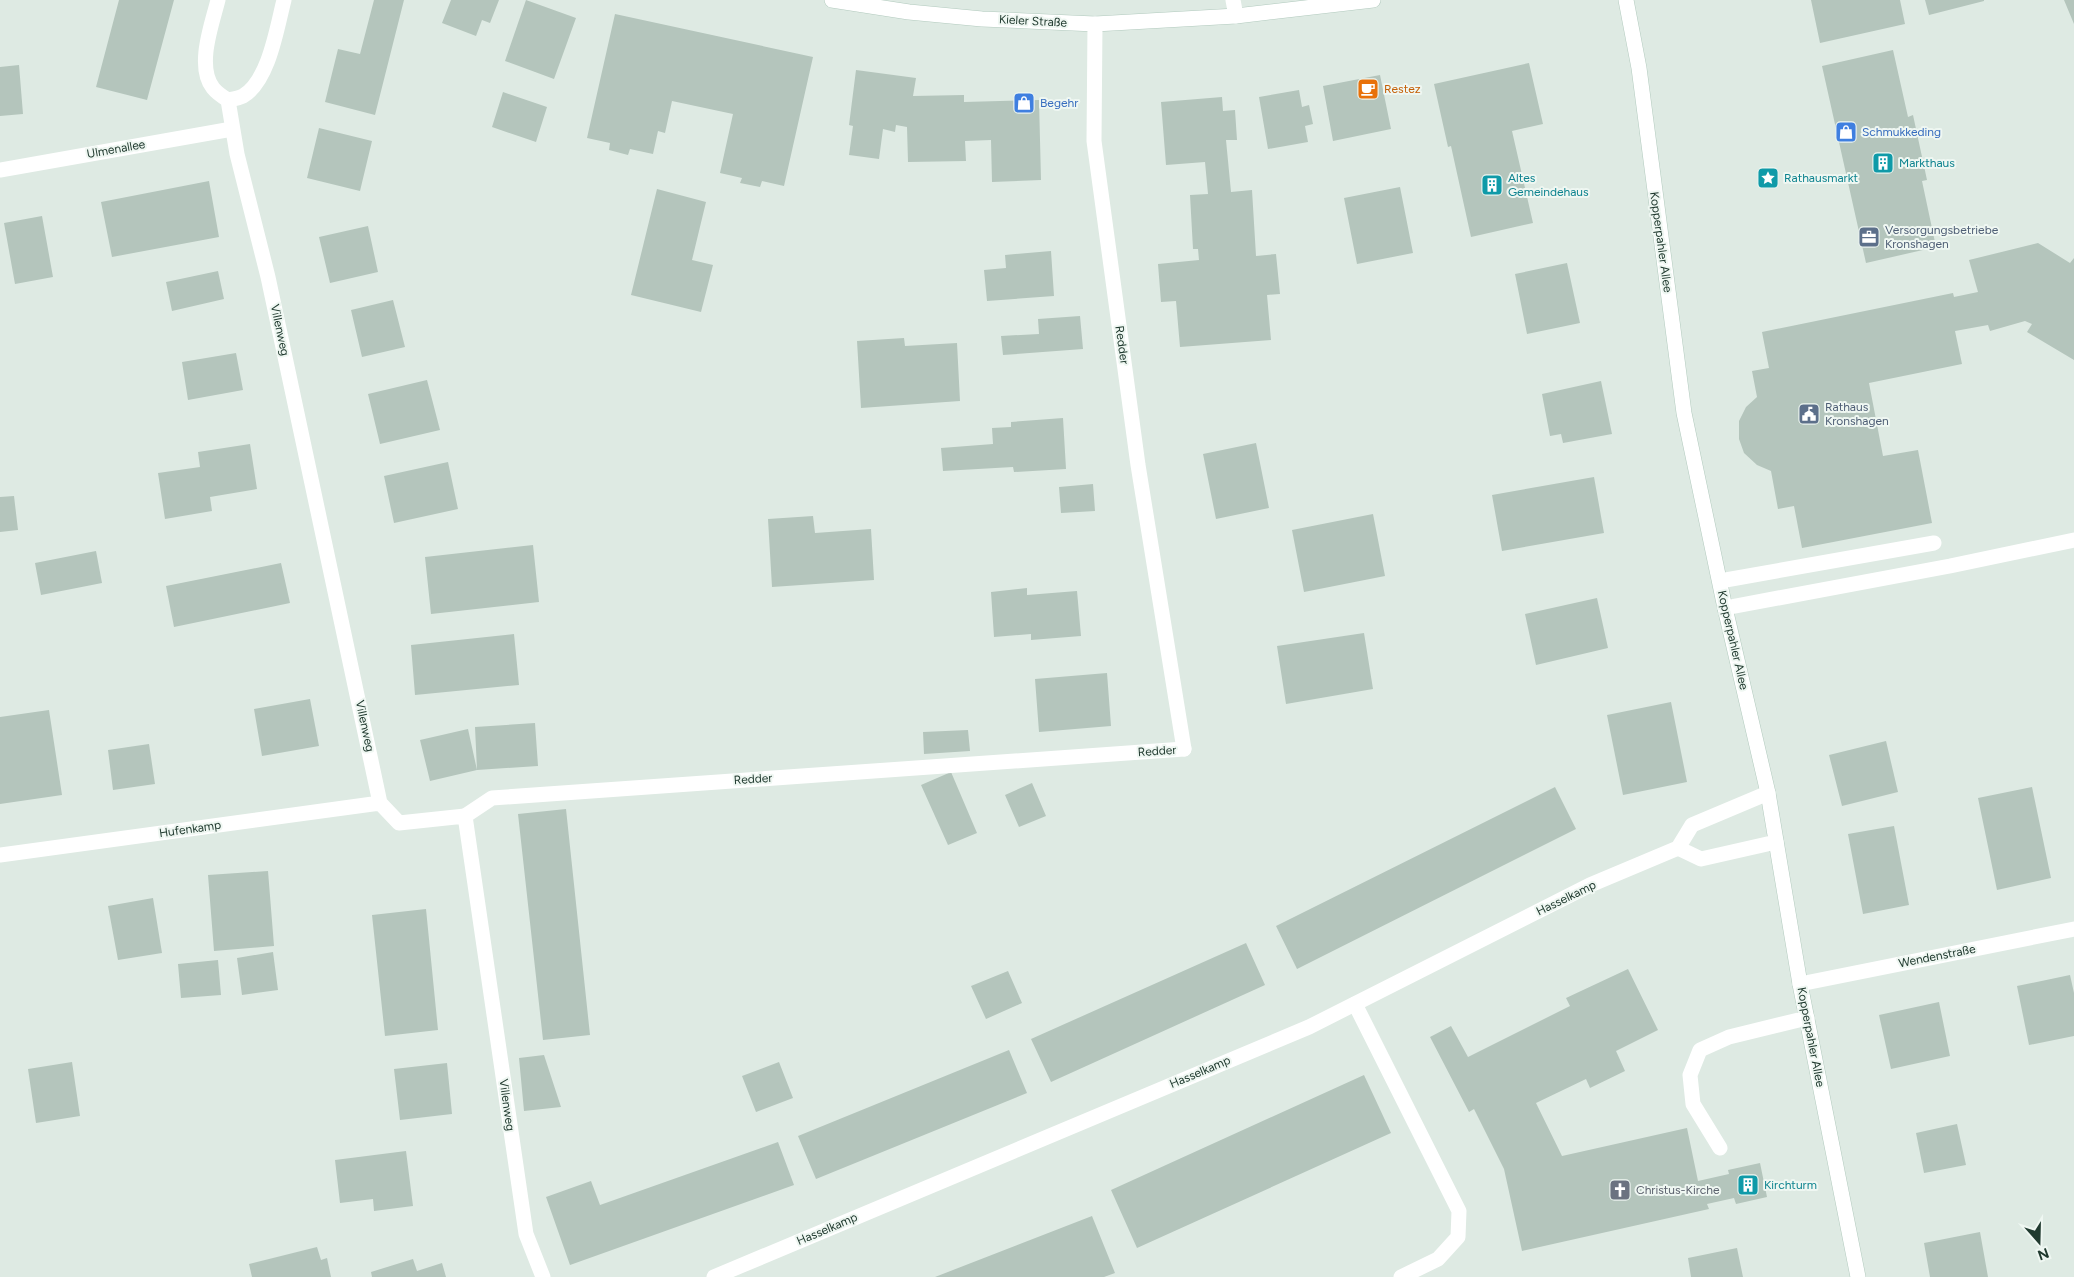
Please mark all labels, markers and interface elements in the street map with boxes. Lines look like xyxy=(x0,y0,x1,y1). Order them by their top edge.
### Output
street label: Kieler Straße xyxy=(999,12,1068,30)
cafe icon: Restez xyxy=(1356,77,1380,101)
place label: Restez xyxy=(1384,82,1421,96)
shop icon: Begehr xyxy=(1012,91,1036,115)
place label: Begehr xyxy=(1040,96,1078,110)
shop icon: Schmukkeding xyxy=(1834,120,1858,144)
place label: Schmukkeding xyxy=(1862,125,1941,139)
street label: Ulmenallee xyxy=(86,137,147,161)
building icon: Markthaus xyxy=(1871,151,1895,175)
place label: Markthaus xyxy=(1899,156,1955,170)
place icon: Rathausmarkt xyxy=(1756,166,1780,190)
place label: Altes Gemeindehaus xyxy=(1508,171,1589,199)
place label: Rathausmarkt xyxy=(1784,171,1858,185)
building icon: Altes Gemeindehaus xyxy=(1480,173,1504,197)
street label: Kopperpahler Allee xyxy=(1647,191,1675,294)
place label: Versorgungsbetriebe Kronshagen xyxy=(1885,223,1999,251)
office icon: Versorgungsbetriebe Kronshagen xyxy=(1857,225,1881,249)
street label: Villenweg xyxy=(268,303,292,357)
street label: Redder xyxy=(1112,325,1132,365)
place label: Rathaus Kronshagen xyxy=(1825,400,1889,428)
public building icon: Rathaus Kronshagen xyxy=(1797,402,1821,426)
street label: Kopperpahler Allee xyxy=(1715,589,1751,692)
street label: Villenweg xyxy=(353,699,377,753)
street label: Redder xyxy=(1137,743,1177,759)
street label: Redder xyxy=(733,771,773,787)
street label: Hufenkamp xyxy=(158,818,222,840)
street label: Hasselkamp xyxy=(1534,878,1598,918)
street label: Wendenstraße xyxy=(1897,942,1977,970)
street label: Kopperpahler Allee xyxy=(1794,986,1828,1089)
street label: Hasselkamp xyxy=(1168,1053,1232,1091)
street label: Villenweg xyxy=(496,1078,518,1132)
building icon: Kirchturm xyxy=(1736,1173,1760,1197)
church icon: Christus-Kirche xyxy=(1608,1178,1632,1202)
place label: Kirchturm xyxy=(1764,1178,1817,1192)
place label: Christus-Kirche xyxy=(1636,1183,1720,1197)
street label: Hasselkamp xyxy=(795,1210,859,1248)
north arrow xyxy=(2014,1217,2064,1267)
text: N xyxy=(2035,1244,2051,1264)

